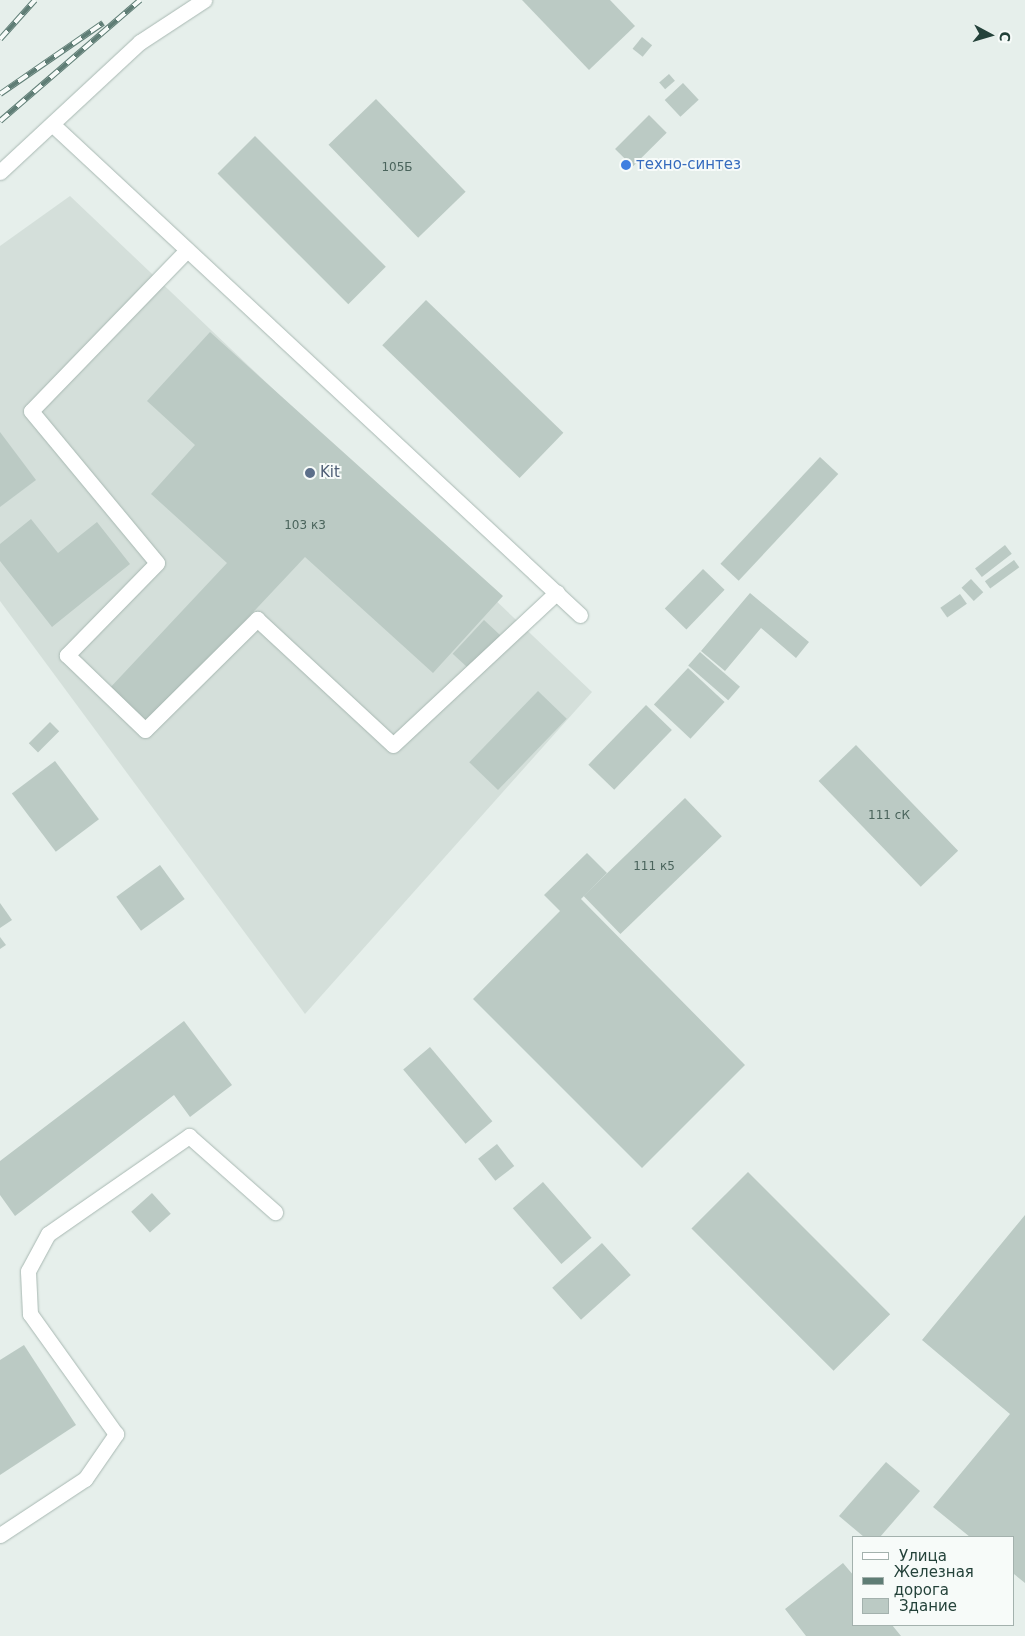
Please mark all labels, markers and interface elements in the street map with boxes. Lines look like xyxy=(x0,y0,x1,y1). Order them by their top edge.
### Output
north arrow xyxy=(965,10,1015,60)
text: С xyxy=(996,31,1013,43)
place label: техно-синтез xyxy=(636,156,741,174)
marker: техно-синтез xyxy=(620,159,632,171)
house number: 105Б xyxy=(381,161,413,175)
place label: Kit xyxy=(320,464,340,482)
marker: Kit xyxy=(304,467,316,479)
house number: 103 к3 xyxy=(284,519,326,533)
house number: 111 сК xyxy=(868,809,910,823)
house number: 111 к5 xyxy=(633,860,675,874)
legend xyxy=(852,1536,1015,1626)
text: Улица xyxy=(899,1547,947,1565)
text: Железная дорога xyxy=(894,1563,974,1599)
text: Здание xyxy=(899,1597,957,1615)

